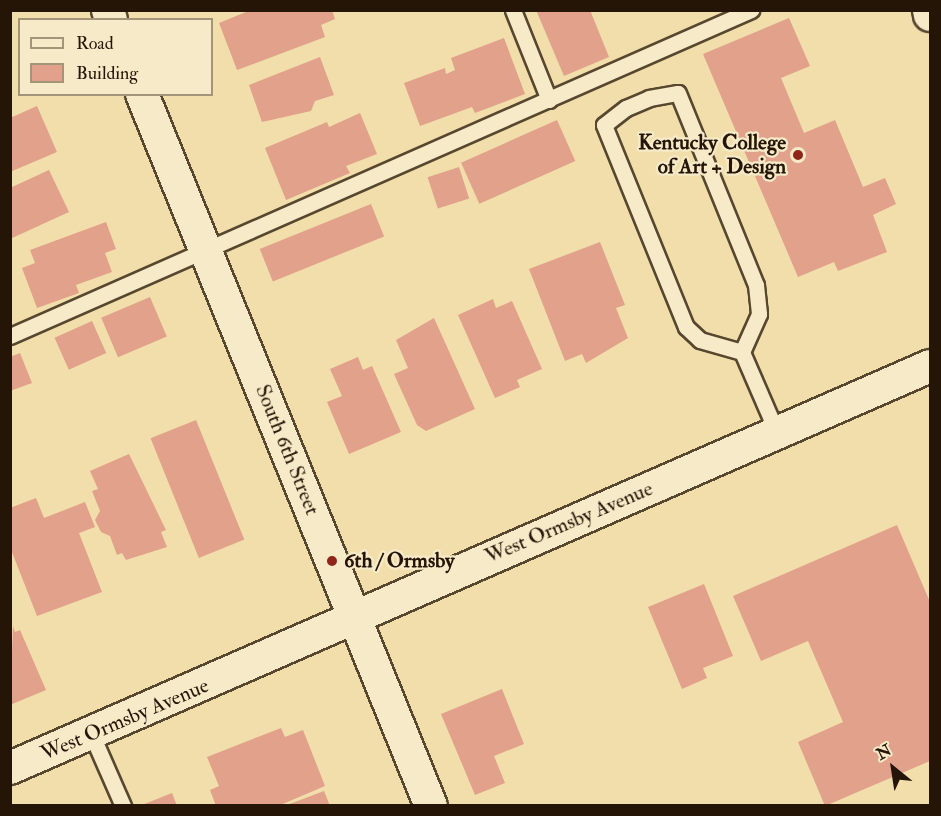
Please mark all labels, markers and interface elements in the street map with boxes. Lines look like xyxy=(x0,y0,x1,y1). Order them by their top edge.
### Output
legend xyxy=(18,18,213,96)
text: Road xyxy=(76,32,114,55)
text: Building xyxy=(76,62,138,85)
place label: Kentucky College of Art + Design xyxy=(638,130,786,180)
marker: Kentucky College of Art + Design xyxy=(791,148,805,162)
street label: South 6th Street xyxy=(249,381,325,519)
street label: West Ormsby Avenue xyxy=(481,476,657,570)
place label: 6th / Ormsby xyxy=(344,548,455,574)
marker: 6th / Ormsby xyxy=(325,554,339,568)
street label: West Ormsby Avenue xyxy=(37,673,213,767)
north arrow xyxy=(863,738,923,798)
text: N xyxy=(873,740,895,765)

